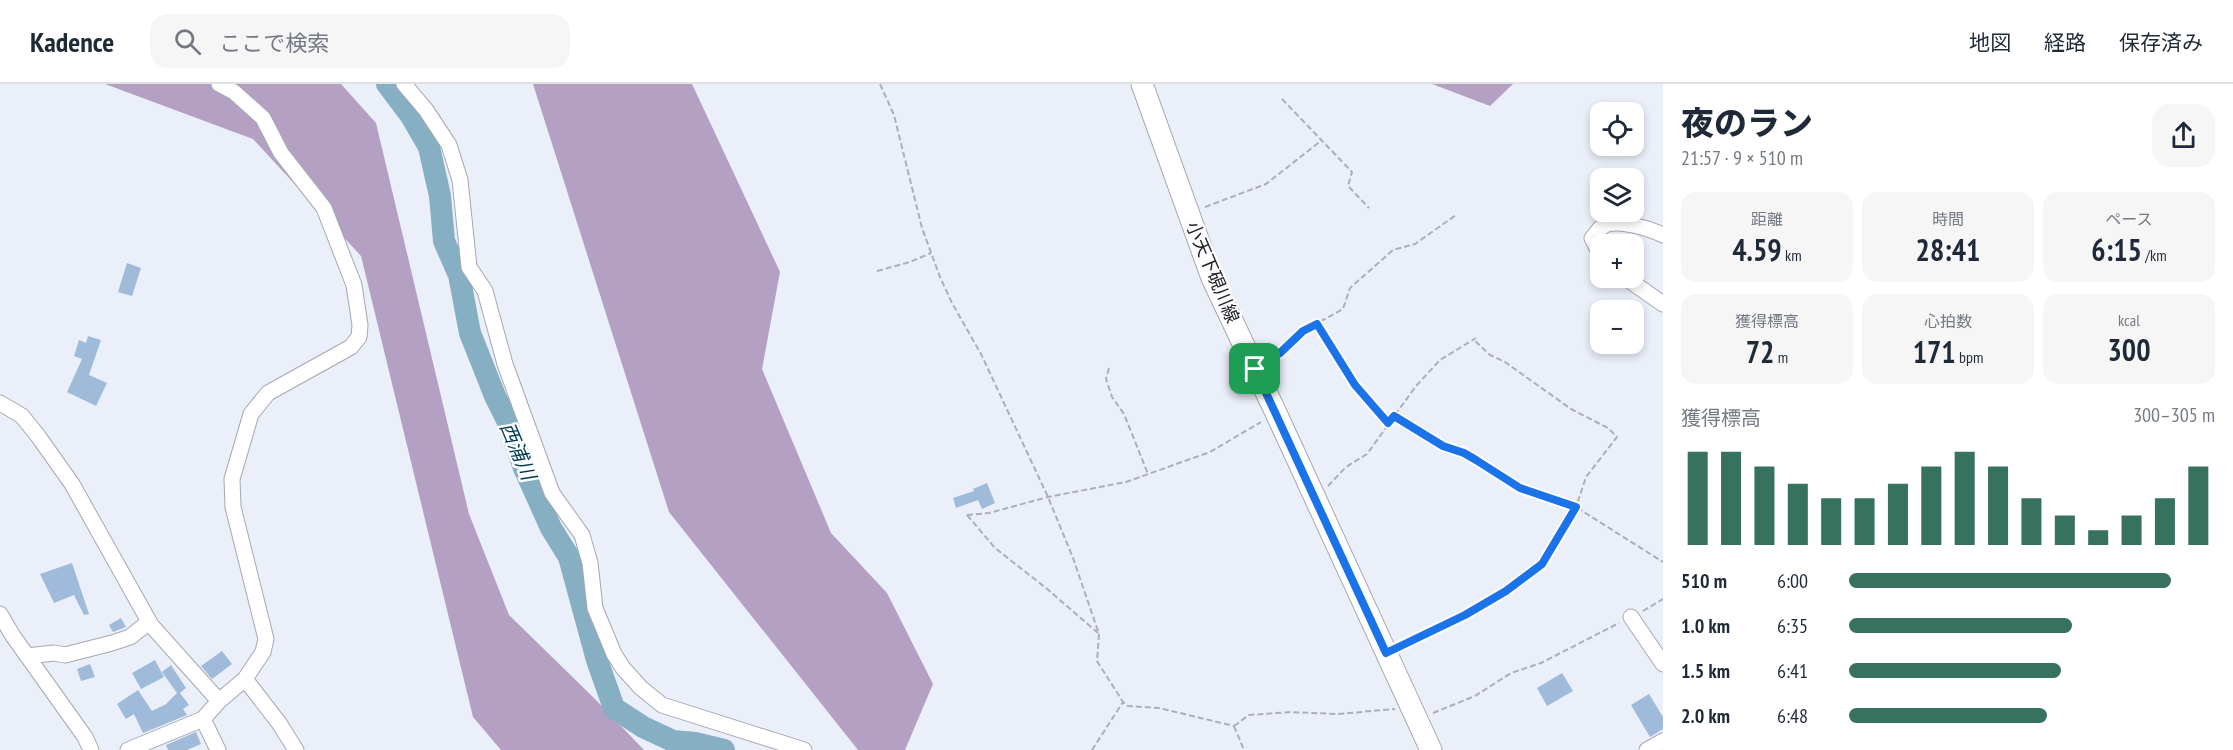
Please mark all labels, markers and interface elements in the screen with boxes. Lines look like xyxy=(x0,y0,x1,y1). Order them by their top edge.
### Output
search box xyxy=(150,14,570,68)
text: Kadence xyxy=(30,23,114,60)
icon: search xyxy=(171,25,204,58)
text: ここで検索 xyxy=(219,29,329,57)
text: 地図 xyxy=(1969,29,2011,56)
text: 経路 xyxy=(2044,29,2086,56)
text: 保存済み xyxy=(2119,29,2203,56)
text: 夜のラン xyxy=(1681,101,1813,144)
map controls xyxy=(1590,102,1644,354)
button: locate xyxy=(1590,102,1644,156)
button: share xyxy=(2152,104,2215,167)
text: 21:57 · 9 × 510 m xyxy=(1681,145,1803,171)
button: layers xyxy=(1590,168,1644,222)
text: 距離 xyxy=(1751,209,1783,229)
text: 時間 xyxy=(1932,209,1964,229)
text: ペース xyxy=(2105,209,2153,229)
street label: 小天下硯川線 xyxy=(1181,218,1245,326)
text: 4.59 xyxy=(1732,230,1782,269)
text: 28:41 xyxy=(1916,230,1980,269)
text: 6:15 xyxy=(2091,230,2142,269)
button: + xyxy=(1590,234,1644,288)
text: km xyxy=(1782,245,1802,265)
text: /km xyxy=(2142,245,2167,265)
button: − xyxy=(1590,300,1644,354)
text: kcal xyxy=(2118,310,2140,330)
text: 獲得標高 xyxy=(1735,311,1799,331)
text: 心拍数 xyxy=(1924,311,1972,331)
text: 300 xyxy=(2107,330,2151,369)
text: 72 xyxy=(1746,332,1774,371)
text: 171 xyxy=(1913,332,1956,371)
pin xyxy=(1229,343,1280,394)
text: m xyxy=(1774,347,1788,367)
text: bpm xyxy=(1956,347,1983,367)
icon: arrive xyxy=(1238,352,1271,385)
text: 300–305 m xyxy=(2133,402,2215,428)
text: 獲得標高 xyxy=(1681,405,1761,431)
water label: 西浦川 xyxy=(494,418,542,486)
text: 510 m xyxy=(1681,568,1727,594)
text: 6:00 xyxy=(1777,568,1808,594)
text: 1.0 km xyxy=(1681,613,1730,639)
text: 6:35 xyxy=(1777,613,1808,639)
text: 1.5 km xyxy=(1681,658,1730,684)
text: 6:41 xyxy=(1777,658,1808,684)
text: 2.0 km xyxy=(1681,703,1730,729)
text: 6:48 xyxy=(1777,703,1808,729)

